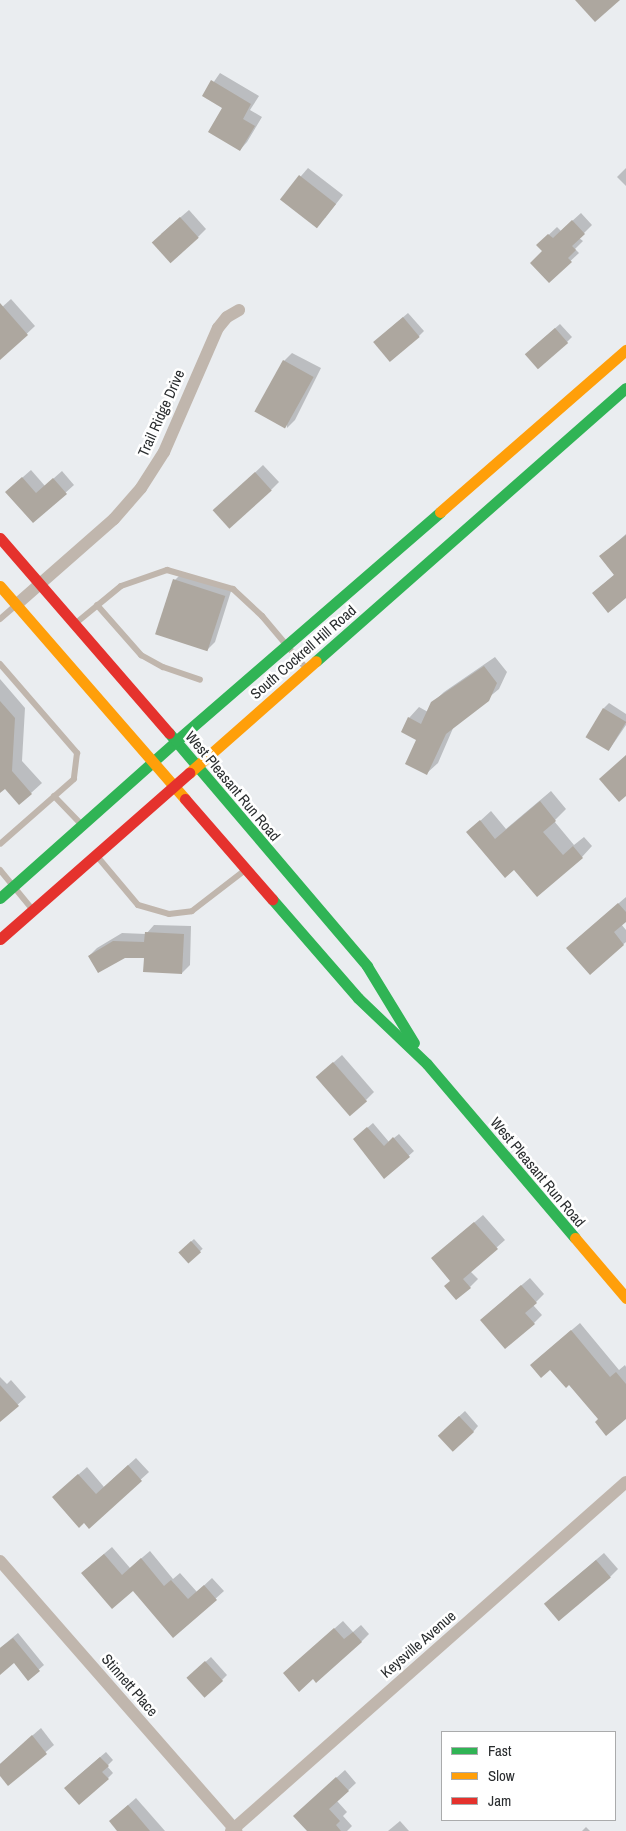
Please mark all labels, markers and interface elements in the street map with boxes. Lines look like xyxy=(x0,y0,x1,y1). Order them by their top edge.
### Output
street label: Trail Ridge Drive xyxy=(134,367,188,459)
street label: South Cockrell Hill Road xyxy=(247,601,359,703)
street label: West Pleasant Run Road xyxy=(182,727,284,845)
street label: West Pleasant Run Road xyxy=(487,1113,589,1231)
street label: Keysville Avenue xyxy=(377,1606,459,1682)
street label: Stinnett Place xyxy=(98,1650,162,1720)
legend xyxy=(441,1731,616,1821)
text: Fast xyxy=(488,1740,511,1761)
text: Slow xyxy=(488,1765,515,1786)
text: Jam xyxy=(488,1790,511,1811)

